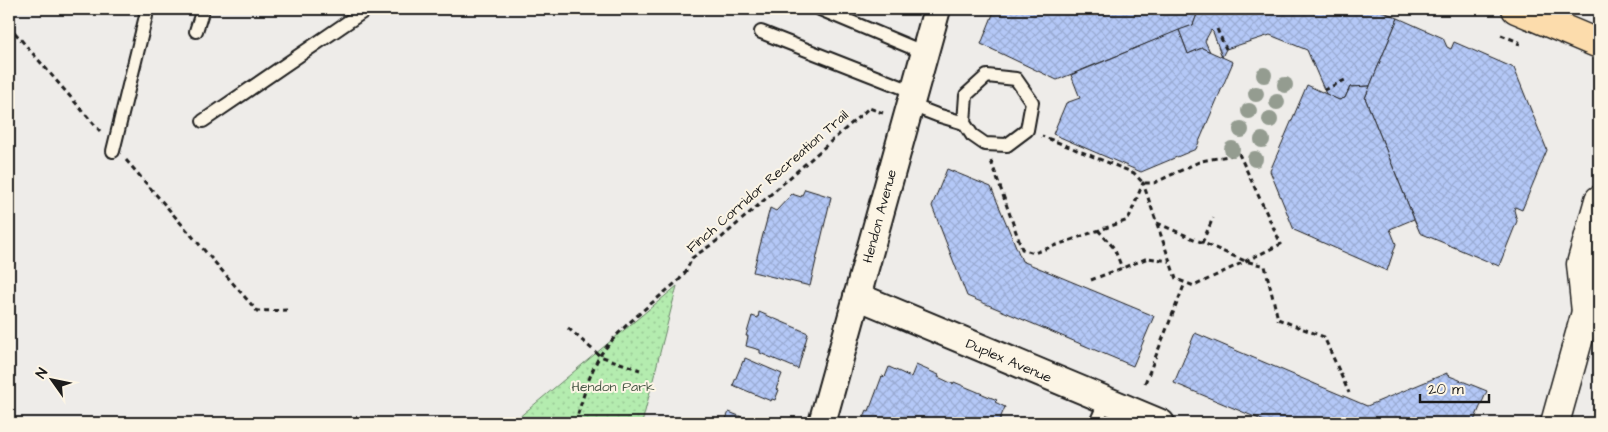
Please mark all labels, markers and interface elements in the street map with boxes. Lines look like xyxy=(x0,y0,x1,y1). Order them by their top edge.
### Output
street label: Finch Corridor Recreation Trail xyxy=(682,106,853,258)
street label: Hendon Avenue xyxy=(858,167,902,265)
street label: Duplex Avenue xyxy=(963,334,1055,388)
north arrow xyxy=(28,354,78,404)
text: N xyxy=(31,364,53,383)
scale bar xyxy=(1420,372,1489,404)
park label: Hendon Park xyxy=(571,377,655,397)
text: 20 m xyxy=(1428,379,1464,400)

